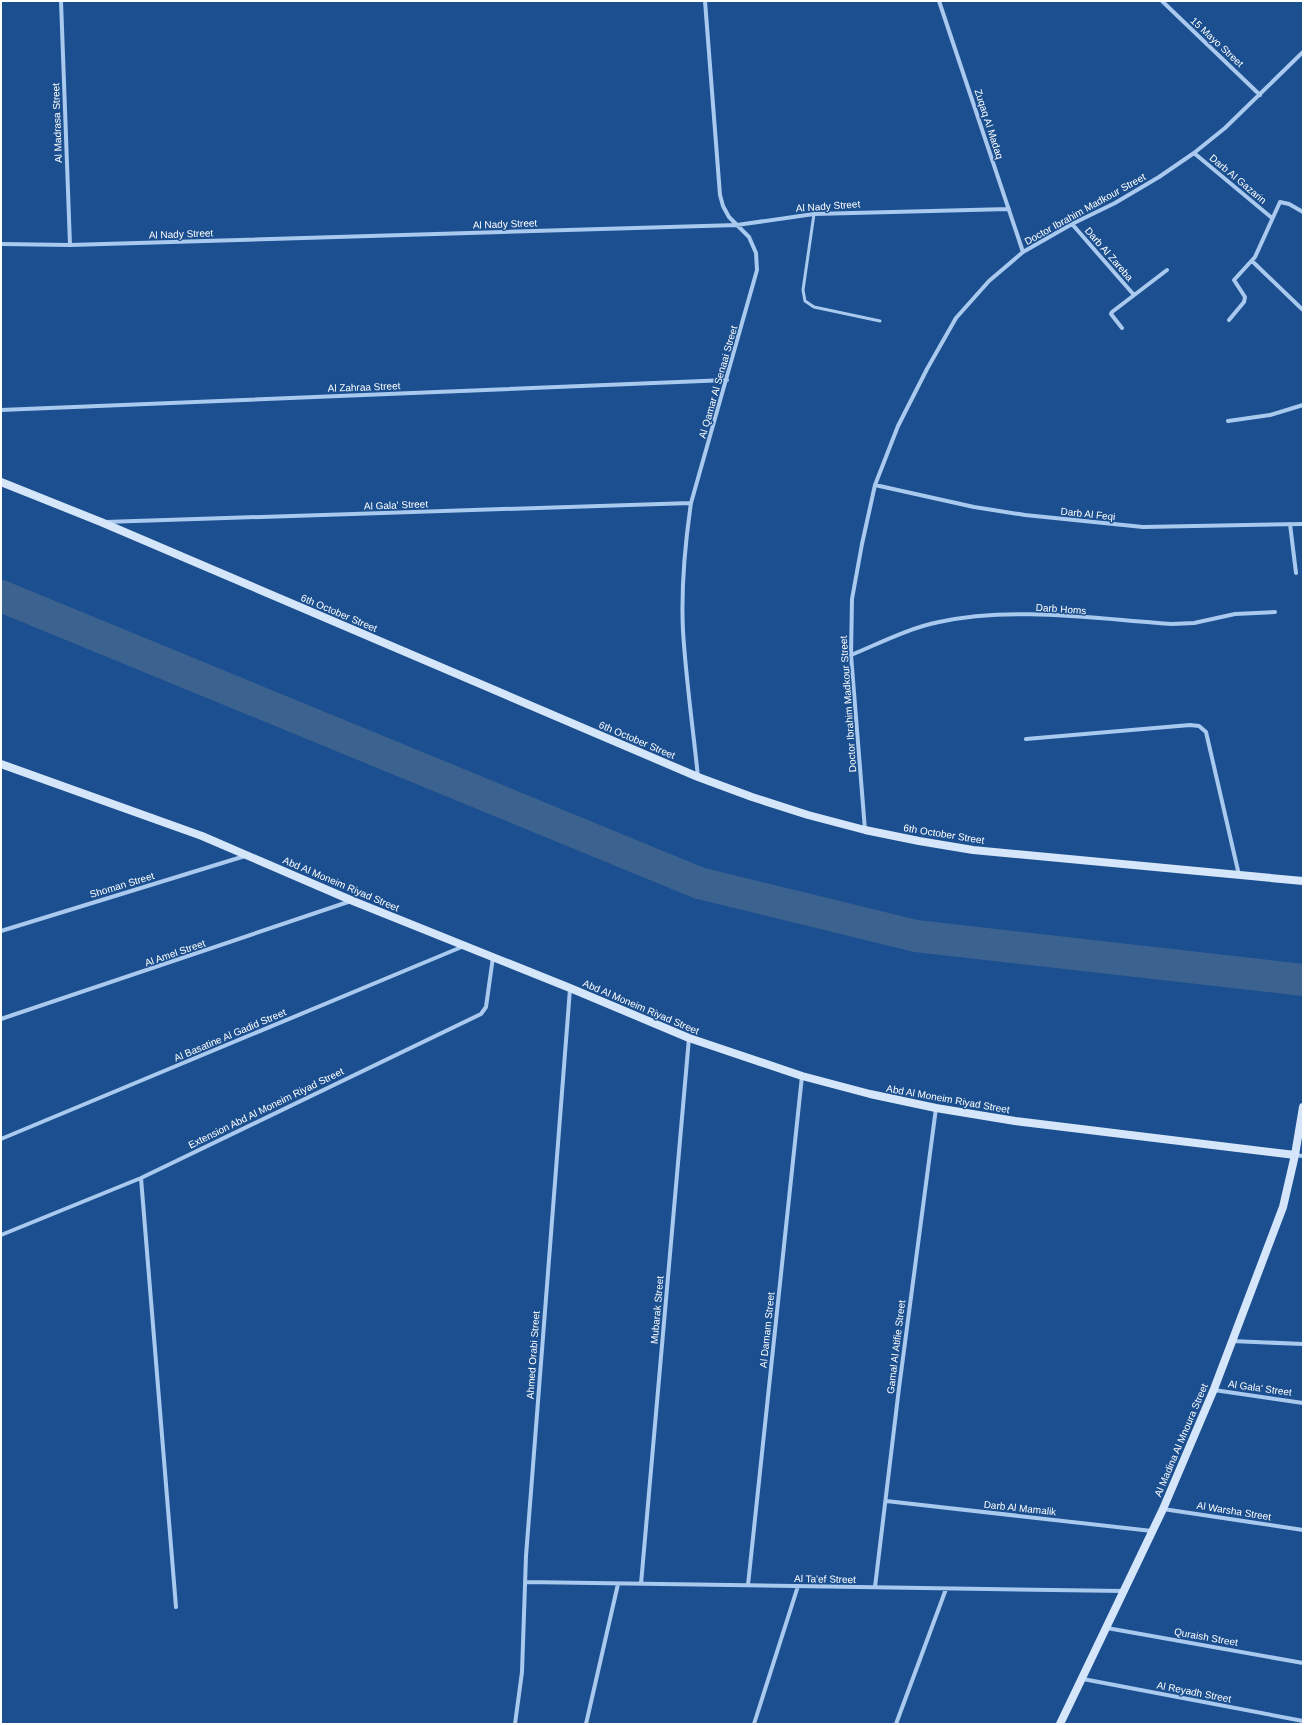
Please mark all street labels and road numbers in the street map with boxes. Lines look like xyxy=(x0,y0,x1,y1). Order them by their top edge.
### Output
street label: 15 Mayo Street xyxy=(1188,15,1246,69)
street label: Al Madrasa Street xyxy=(50,83,64,163)
street label: Zuqaq Al Madaq xyxy=(973,88,1005,160)
street label: Darb Al Gazarin xyxy=(1207,152,1269,206)
street label: Doctor Ibrahim Madkour Street xyxy=(1023,171,1148,247)
street label: Al Nady Street xyxy=(795,198,861,214)
street label: Al Nady Street xyxy=(473,217,538,231)
street label: Darb Al Zareba xyxy=(1083,225,1135,283)
street label: Al Nady Street xyxy=(149,227,214,241)
street label: Al Qamar Al Senaai Street xyxy=(697,324,739,440)
street label: Al Zahraa Street xyxy=(327,380,401,394)
street label: Al Gala' Street xyxy=(364,498,428,512)
street label: Darb Al Feqi xyxy=(1060,506,1116,522)
street label: 6th October Street xyxy=(299,592,379,634)
street label: Darb Homs xyxy=(1035,602,1087,616)
street label: Doctor Ibrahim Madkour Street xyxy=(838,635,858,773)
street label: 6th October Street xyxy=(597,719,677,761)
street label: 6th October Street xyxy=(903,822,985,846)
street label: Abd Al Moneim Riyad Street xyxy=(281,855,401,914)
street label: Shoman Street xyxy=(88,870,156,900)
street label: Al Amel Street xyxy=(143,937,207,969)
street label: Abd Al Moneim Riyad Street xyxy=(581,978,701,1037)
street label: Al Basatine Al Gadid Street xyxy=(172,1006,288,1064)
street label: Extension Abd Al Moneim Riyad Street xyxy=(187,1065,346,1150)
street label: Abd Al Moneim Riyad Street xyxy=(885,1083,1011,1115)
street label: Mubarak Street xyxy=(649,1275,665,1345)
street label: Al Damam Street xyxy=(758,1291,776,1368)
street label: Gamal Al Atifie Street xyxy=(885,1299,907,1395)
street label: Ahmed Orabi Street xyxy=(524,1310,542,1399)
street label: Al Gala' Street xyxy=(1227,1378,1293,1398)
street label: Al Madina Al Mnoura Street xyxy=(1152,1382,1210,1498)
street label: Darb Al Mamalik xyxy=(983,1499,1058,1517)
street label: Al Warsha Street xyxy=(1196,1500,1272,1522)
street label: Al Ta'ef Street xyxy=(794,1573,856,1585)
street label: Quraish Street xyxy=(1173,1626,1239,1648)
street label: Al Reyadh Street xyxy=(1156,1679,1232,1705)

